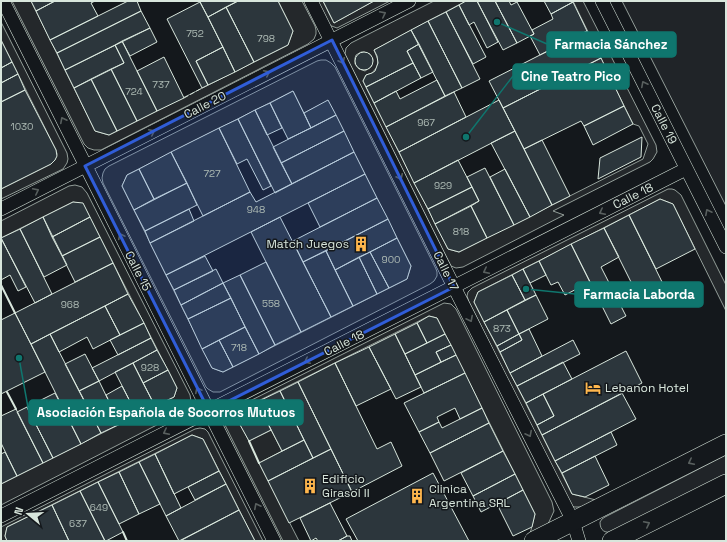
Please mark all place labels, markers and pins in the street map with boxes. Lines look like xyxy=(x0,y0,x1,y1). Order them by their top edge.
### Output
callout: Farmacia Sánchez xyxy=(547,32,676,57)
callout: Cine Teatro Pico xyxy=(513,64,629,89)
building icon: Match Juegos xyxy=(352,235,370,253)
place label: Match Juegos xyxy=(266,236,349,252)
callout: Farmacia Laborda xyxy=(575,282,703,307)
hotel icon: Lebanon Hotel xyxy=(584,379,602,397)
place label: Lebanon Hotel xyxy=(605,380,689,396)
callout: Asociación Española de Socorros Mutuos xyxy=(29,400,303,425)
place label: Edificio Girasol II xyxy=(322,471,370,501)
building icon: Edificio Girasol II xyxy=(301,477,319,495)
place label: Clinica Argentina SRL xyxy=(429,481,511,511)
building icon: Clinica Argentina SRL xyxy=(408,487,426,505)

